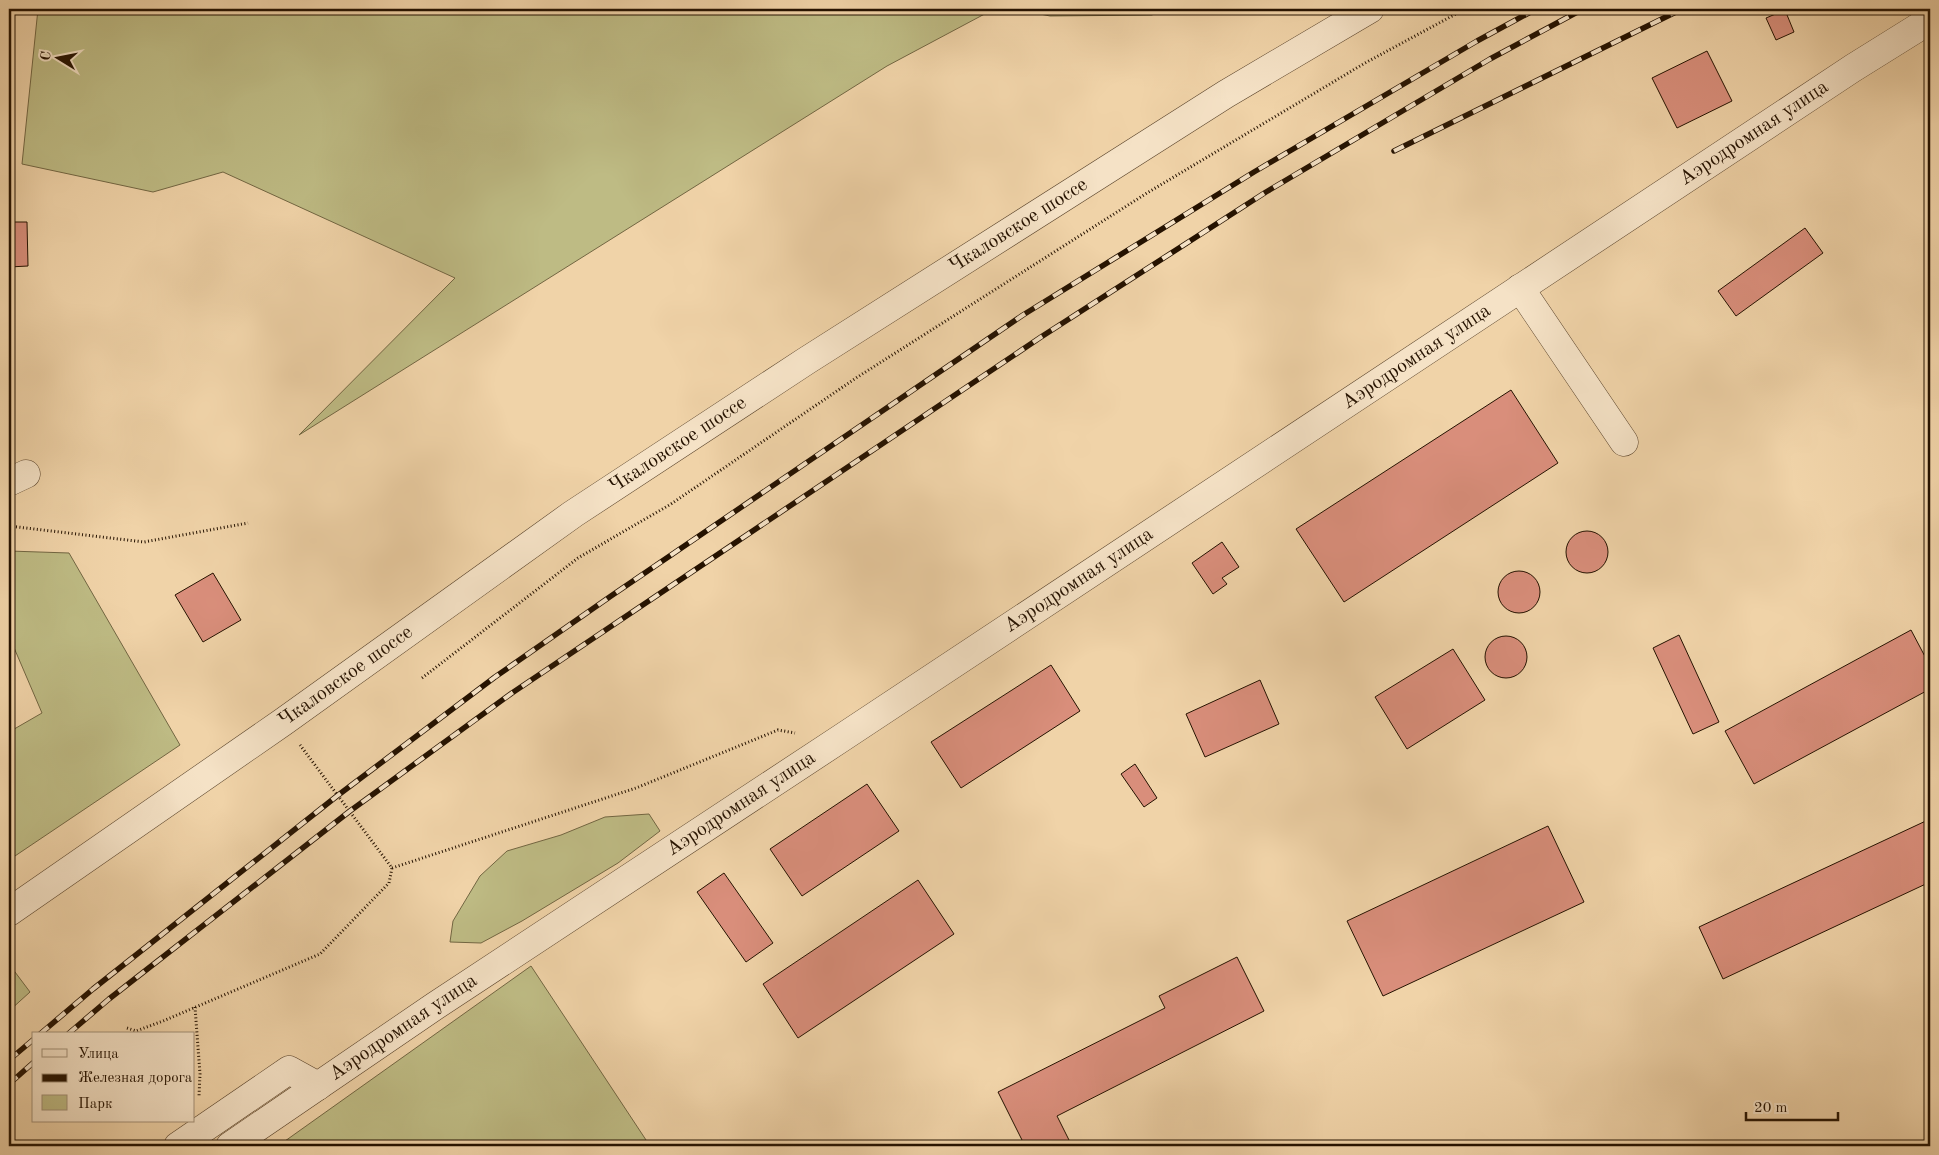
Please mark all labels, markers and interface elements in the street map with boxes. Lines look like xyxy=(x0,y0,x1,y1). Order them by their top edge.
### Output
north arrow xyxy=(32,32,82,82)
text: С xyxy=(38,50,54,62)
street label: Аэродромная улица xyxy=(1676,77,1832,190)
street label: Чкаловское шоссе xyxy=(946,175,1091,277)
street label: Аэродромная улица xyxy=(1339,301,1495,413)
street label: Чкаловское шоссе xyxy=(606,393,750,497)
street label: Аэродромная улица xyxy=(1001,524,1157,637)
street label: Чкаловское шоссе xyxy=(275,622,417,731)
street label: Аэродромная улица xyxy=(663,748,819,860)
street label: Аэродромная улица xyxy=(326,971,481,1085)
legend xyxy=(32,1032,195,1122)
text: Улица xyxy=(78,1047,119,1062)
text: Железная дорога xyxy=(78,1071,193,1086)
scale bar xyxy=(1746,1090,1839,1122)
text: Парк xyxy=(78,1097,113,1112)
text: 20 m xyxy=(1754,1101,1788,1116)

